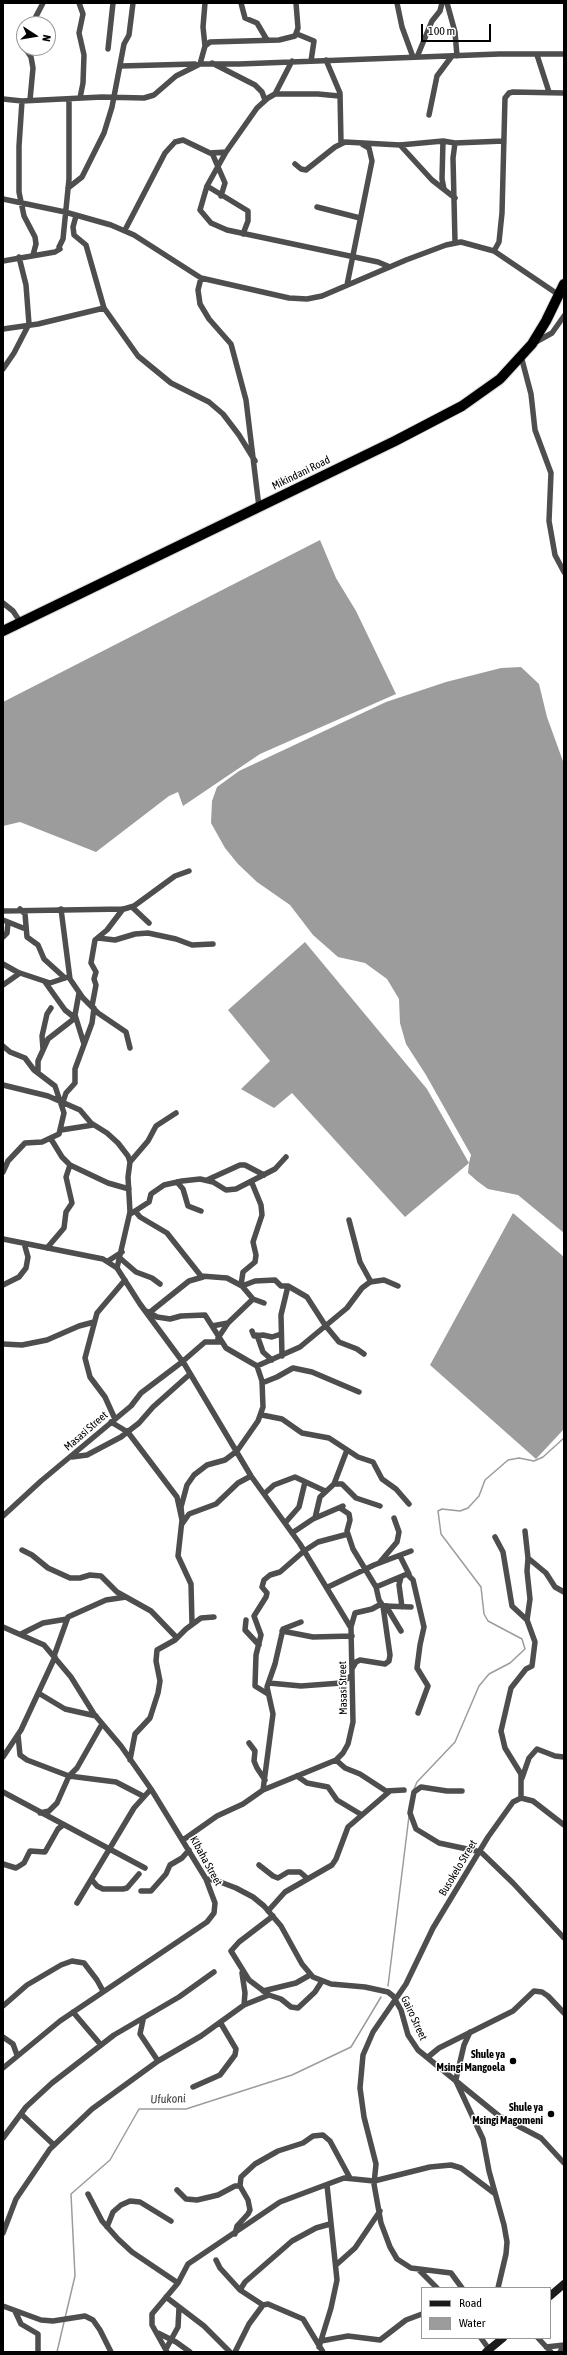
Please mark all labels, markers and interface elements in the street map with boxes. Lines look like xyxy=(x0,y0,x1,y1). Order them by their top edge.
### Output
north arrow xyxy=(16,16,56,56)
scale bar xyxy=(423,16,493,42)
text: 100 m xyxy=(428,24,455,38)
text: N xyxy=(40,34,53,43)
street label: Mikindani Road xyxy=(270,453,332,493)
street label: Masasi Street xyxy=(61,1408,111,1454)
street label: Masasi Street xyxy=(336,1661,350,1715)
street label: KIbaha Street xyxy=(187,1834,225,1888)
street label: Busokelo Street xyxy=(436,1838,480,1898)
street label: Gairo Street xyxy=(398,1994,430,2042)
place label: Shule ya Msingi Mangoela xyxy=(437,2048,505,2074)
marker: Shule ya Msingi Mangoela xyxy=(508,2056,518,2066)
water label: Ufukoni xyxy=(150,2091,186,2107)
place label: Shule ya Msingi Magomeni xyxy=(472,2101,543,2127)
marker: Shule ya Msingi Magomeni xyxy=(546,2109,556,2119)
legend xyxy=(421,2287,551,2339)
text: Road xyxy=(459,2296,482,2310)
text: Water xyxy=(459,2316,485,2330)

